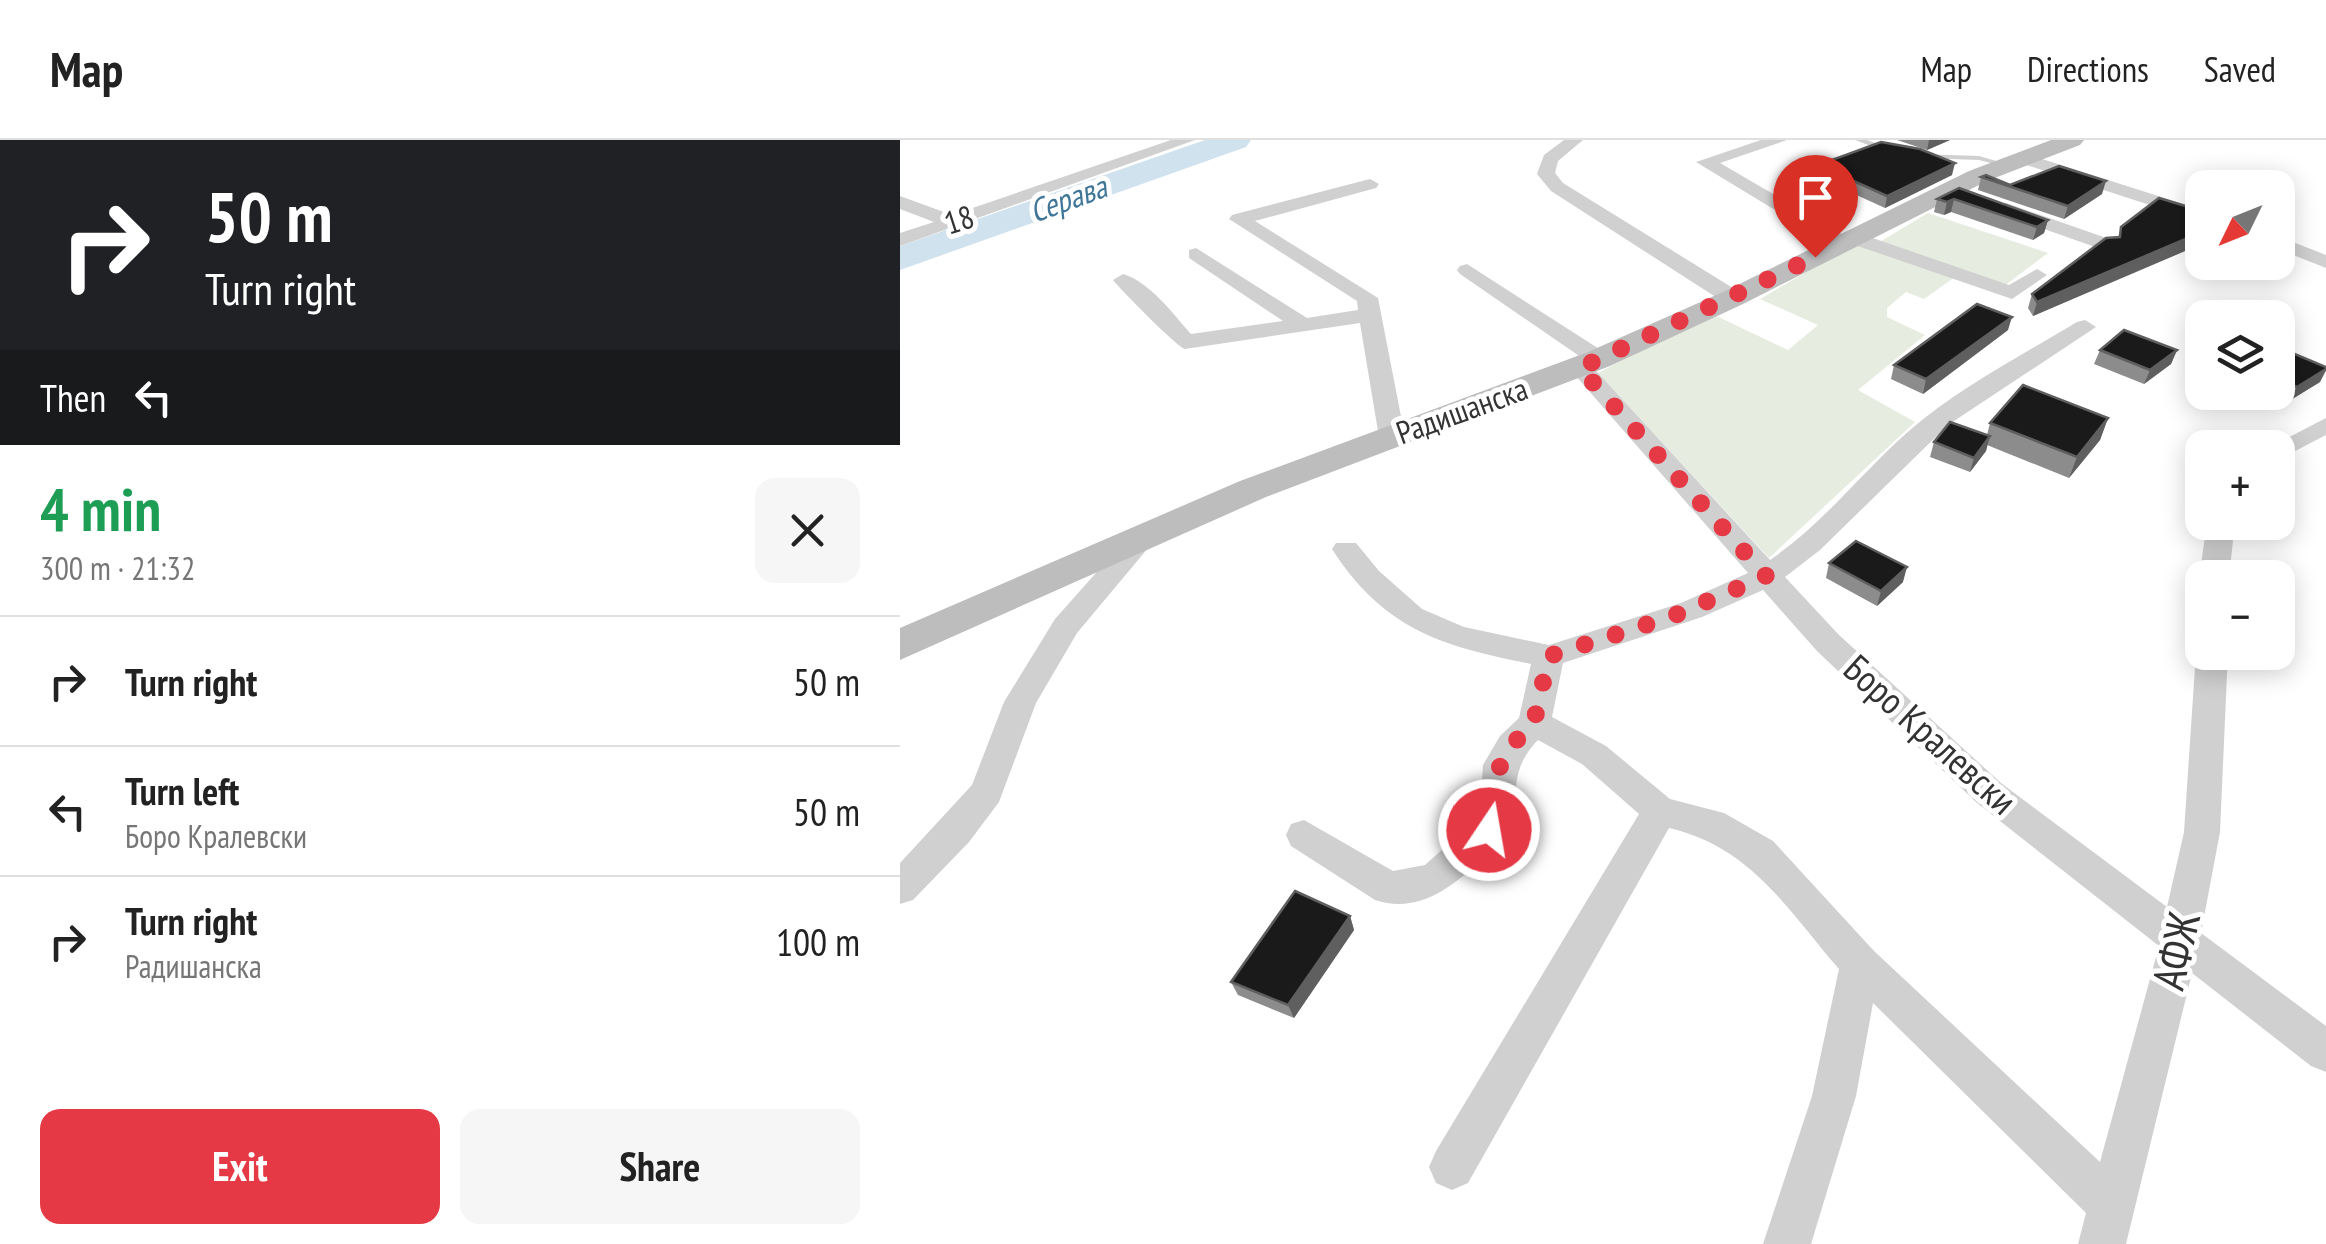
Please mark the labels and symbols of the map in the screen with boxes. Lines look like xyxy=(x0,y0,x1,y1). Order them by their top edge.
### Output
pin xyxy=(1773,155,1858,258)
water label: Серава xyxy=(1023,164,1114,231)
north arrow xyxy=(2185,170,2295,280)
street label: 18 xyxy=(939,195,979,243)
street label: Радишанска xyxy=(1390,367,1533,453)
street label: Боро Кралевски xyxy=(1834,643,2028,824)
position arrow xyxy=(1437,778,1541,882)
street label: АФЖ xyxy=(2138,906,2212,995)

